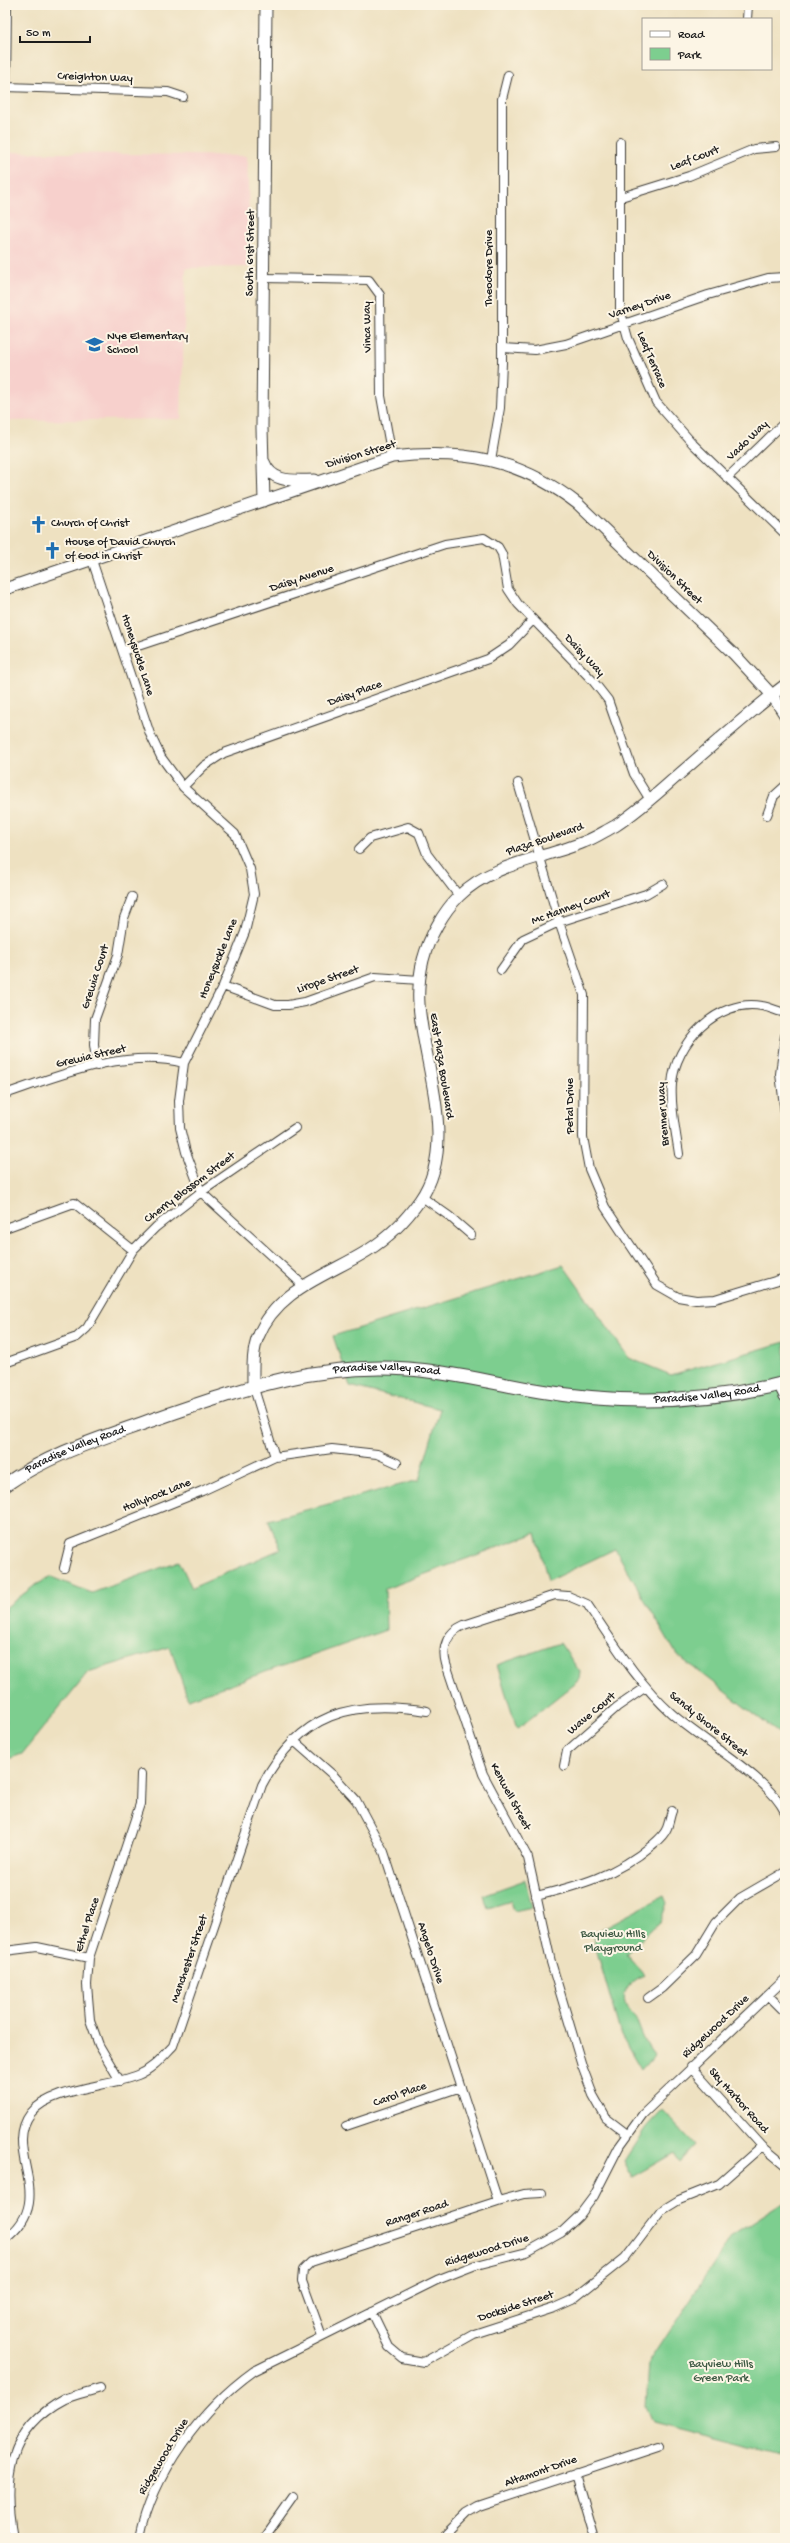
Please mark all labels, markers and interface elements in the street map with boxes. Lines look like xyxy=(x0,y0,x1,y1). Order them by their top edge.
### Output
scale bar xyxy=(20,18,90,44)
legend xyxy=(642,18,772,70)
text: 50 m xyxy=(26,27,51,41)
text: Road xyxy=(678,29,705,43)
text: Park xyxy=(677,49,703,63)
street label: Creighton Way xyxy=(57,70,133,86)
street label: Leaf Court xyxy=(669,143,722,175)
street label: South 61st Street xyxy=(243,208,259,296)
street label: Theodore Drive xyxy=(483,229,497,307)
street label: Varney Drive xyxy=(606,289,673,323)
street label: Vinca Way xyxy=(361,301,375,354)
place label: Nye Elementary School xyxy=(107,330,188,358)
street label: Leaf Terrace xyxy=(633,330,669,391)
school or university icon: Nye Elementary School xyxy=(84,334,104,354)
street label: Vado Way xyxy=(724,418,772,465)
street label: Division Street xyxy=(324,437,399,473)
church icon: Church of Christ xyxy=(28,514,48,534)
place label: Church of Christ xyxy=(51,517,130,531)
place label: House of David Church of God in Christ xyxy=(65,536,176,564)
church icon: House of David Church of God in Christ xyxy=(42,540,62,560)
street label: Division Street xyxy=(642,547,706,609)
street label: Daisy Avenue xyxy=(267,562,336,596)
street label: Honeysuckle Lane xyxy=(117,612,157,698)
street label: Daisy Way xyxy=(560,631,607,680)
street label: Daisy Place xyxy=(325,677,385,711)
street label: Plaza Boulevard xyxy=(504,820,586,860)
street label: Mc Hanney Court xyxy=(530,887,613,929)
street label: Honeysuckle Lane xyxy=(197,916,242,1001)
street label: Grewia Court xyxy=(79,942,113,1011)
street label: Lirope Street xyxy=(295,963,362,997)
street label: East Plaza Boulevard xyxy=(426,1012,456,1121)
street label: Grewia Street xyxy=(55,1042,128,1072)
street label: Petal Drive xyxy=(564,1077,578,1135)
street label: Brenner Way xyxy=(655,1081,673,1147)
street label: Cherry Blossom Street xyxy=(142,1149,239,1227)
street label: Paradise Valley Road xyxy=(331,1361,442,1380)
street label: Paradise Valley Road xyxy=(653,1382,762,1407)
street label: Paradise Valley Road xyxy=(22,1423,128,1478)
street label: Hollyhock Lane xyxy=(121,1476,194,1516)
street label: Wave Court xyxy=(565,1689,620,1738)
street label: Sandy Shore Street xyxy=(666,1689,751,1762)
street label: Kenwell Street xyxy=(486,1761,534,1834)
street label: Ethel Place xyxy=(73,1895,104,1954)
street label: Manchester Street xyxy=(168,1912,212,2005)
street label: Angelo Drive xyxy=(414,1921,447,1986)
park label: Bayview HIlls Playground xyxy=(580,1928,646,1956)
street label: Ridgewood Drive xyxy=(680,1992,753,2062)
street label: Sky Harbor Road xyxy=(705,2065,772,2137)
street label: Carol Place xyxy=(372,2079,429,2111)
street label: Ranger Road xyxy=(384,2197,451,2231)
street label: Ridgewood Drive xyxy=(443,2231,531,2270)
street label: Dockside Street xyxy=(476,2288,557,2326)
park label: Bayview Hills Green Park xyxy=(688,2358,754,2386)
street label: Ridgewood Drive xyxy=(136,2416,193,2498)
street label: Altamont Drive xyxy=(503,2453,580,2491)

